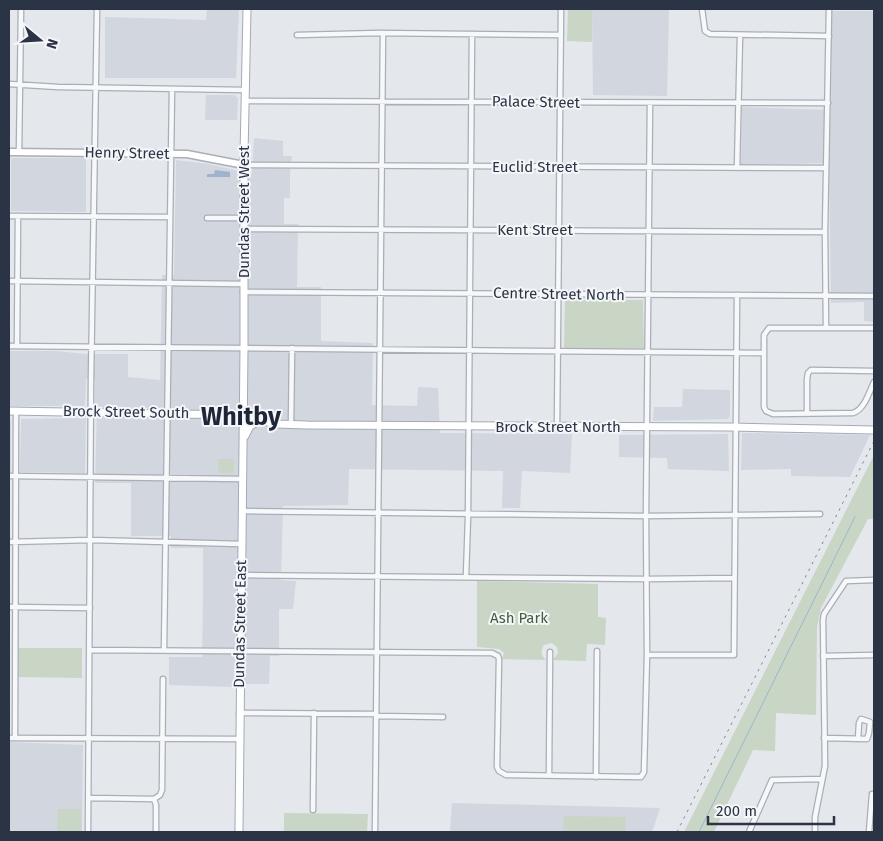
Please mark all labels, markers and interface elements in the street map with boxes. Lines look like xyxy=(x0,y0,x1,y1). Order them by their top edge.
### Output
north arrow xyxy=(15,15,65,65)
text: N xyxy=(42,37,61,51)
street label: Palace Street xyxy=(492,92,581,112)
street label: Henry Street xyxy=(84,143,170,163)
street label: Dundas Street West xyxy=(235,145,253,278)
street label: Euclid Street xyxy=(492,158,579,176)
street label: Kent Street xyxy=(497,221,573,239)
street label: Centre Street North xyxy=(493,284,625,304)
street label: Brock Street South xyxy=(63,402,189,422)
district label: Whitby xyxy=(201,402,282,432)
street label: Brock Street North xyxy=(495,418,621,436)
street label: Dundas Street East xyxy=(230,559,250,688)
park label: Ash Park xyxy=(490,609,548,627)
scale bar xyxy=(708,794,834,826)
text: 200 m xyxy=(716,802,757,820)

